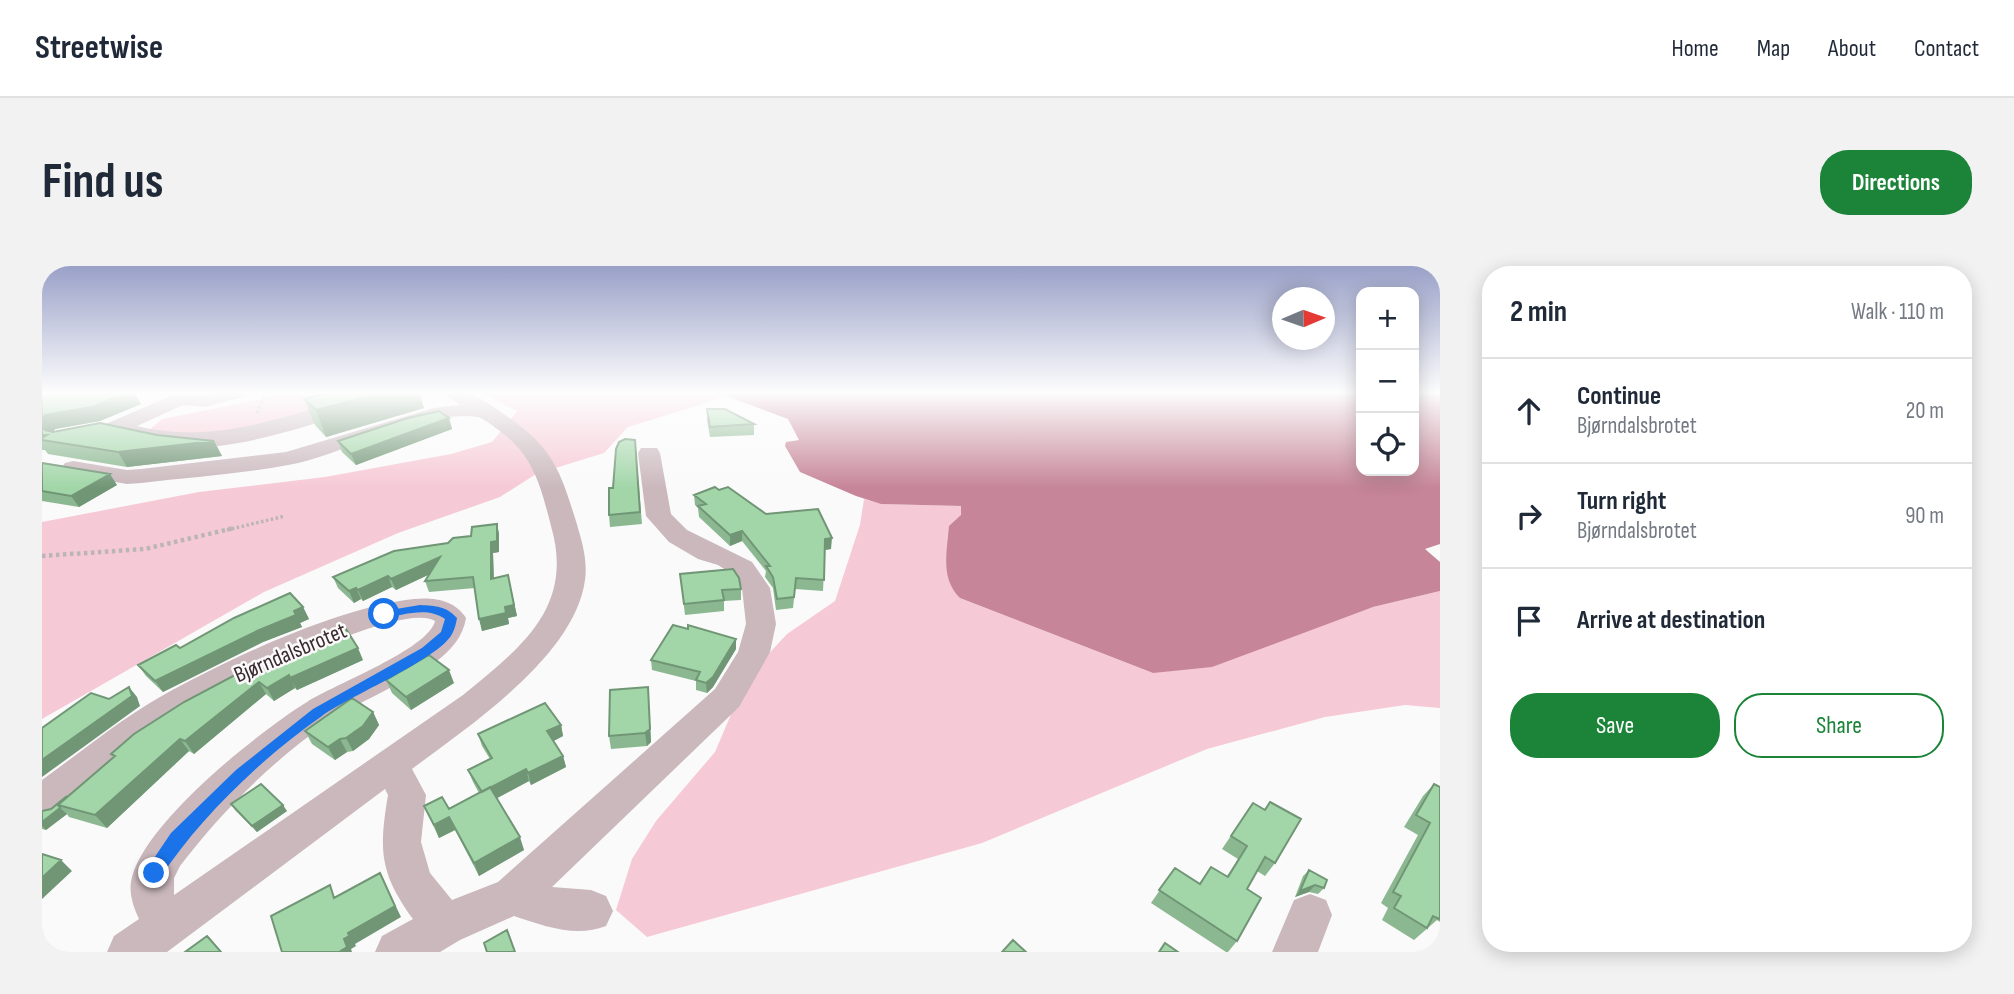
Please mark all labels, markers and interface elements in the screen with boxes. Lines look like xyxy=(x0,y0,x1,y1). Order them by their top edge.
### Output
text: Streetwise xyxy=(35,28,163,68)
text: Home xyxy=(1671,34,1719,63)
text: Map xyxy=(1757,34,1790,63)
text: About xyxy=(1828,34,1876,63)
text: Contact xyxy=(1914,34,1979,63)
button: Directions xyxy=(1820,150,1972,215)
text: Find us xyxy=(42,153,164,212)
north arrow xyxy=(1272,287,1335,350)
map controls xyxy=(1356,287,1419,476)
button: + xyxy=(1356,287,1419,350)
text: 2 min xyxy=(1510,294,1567,330)
text: Walk · 110 m xyxy=(1851,298,1944,326)
button: − xyxy=(1356,350,1419,413)
text: Continue xyxy=(1577,381,1661,412)
icon: ahead xyxy=(1510,392,1548,430)
text: 20 m xyxy=(1906,397,1944,425)
text: Bjørndalsbrotet xyxy=(1577,412,1697,440)
button: locate xyxy=(1356,413,1419,476)
text: Turn right xyxy=(1577,486,1666,517)
icon: right xyxy=(1510,497,1548,535)
text: 90 m xyxy=(1905,502,1944,530)
text: Bjørndalsbrotet xyxy=(1577,517,1697,545)
route start xyxy=(368,598,399,629)
icon: arrive xyxy=(1510,602,1548,640)
text: Arrive at destination xyxy=(1577,605,1765,636)
street label: Bjørndalsbrotet xyxy=(230,617,351,689)
button: Save xyxy=(1510,693,1720,758)
button: Share xyxy=(1734,693,1944,758)
route end xyxy=(138,857,169,888)

